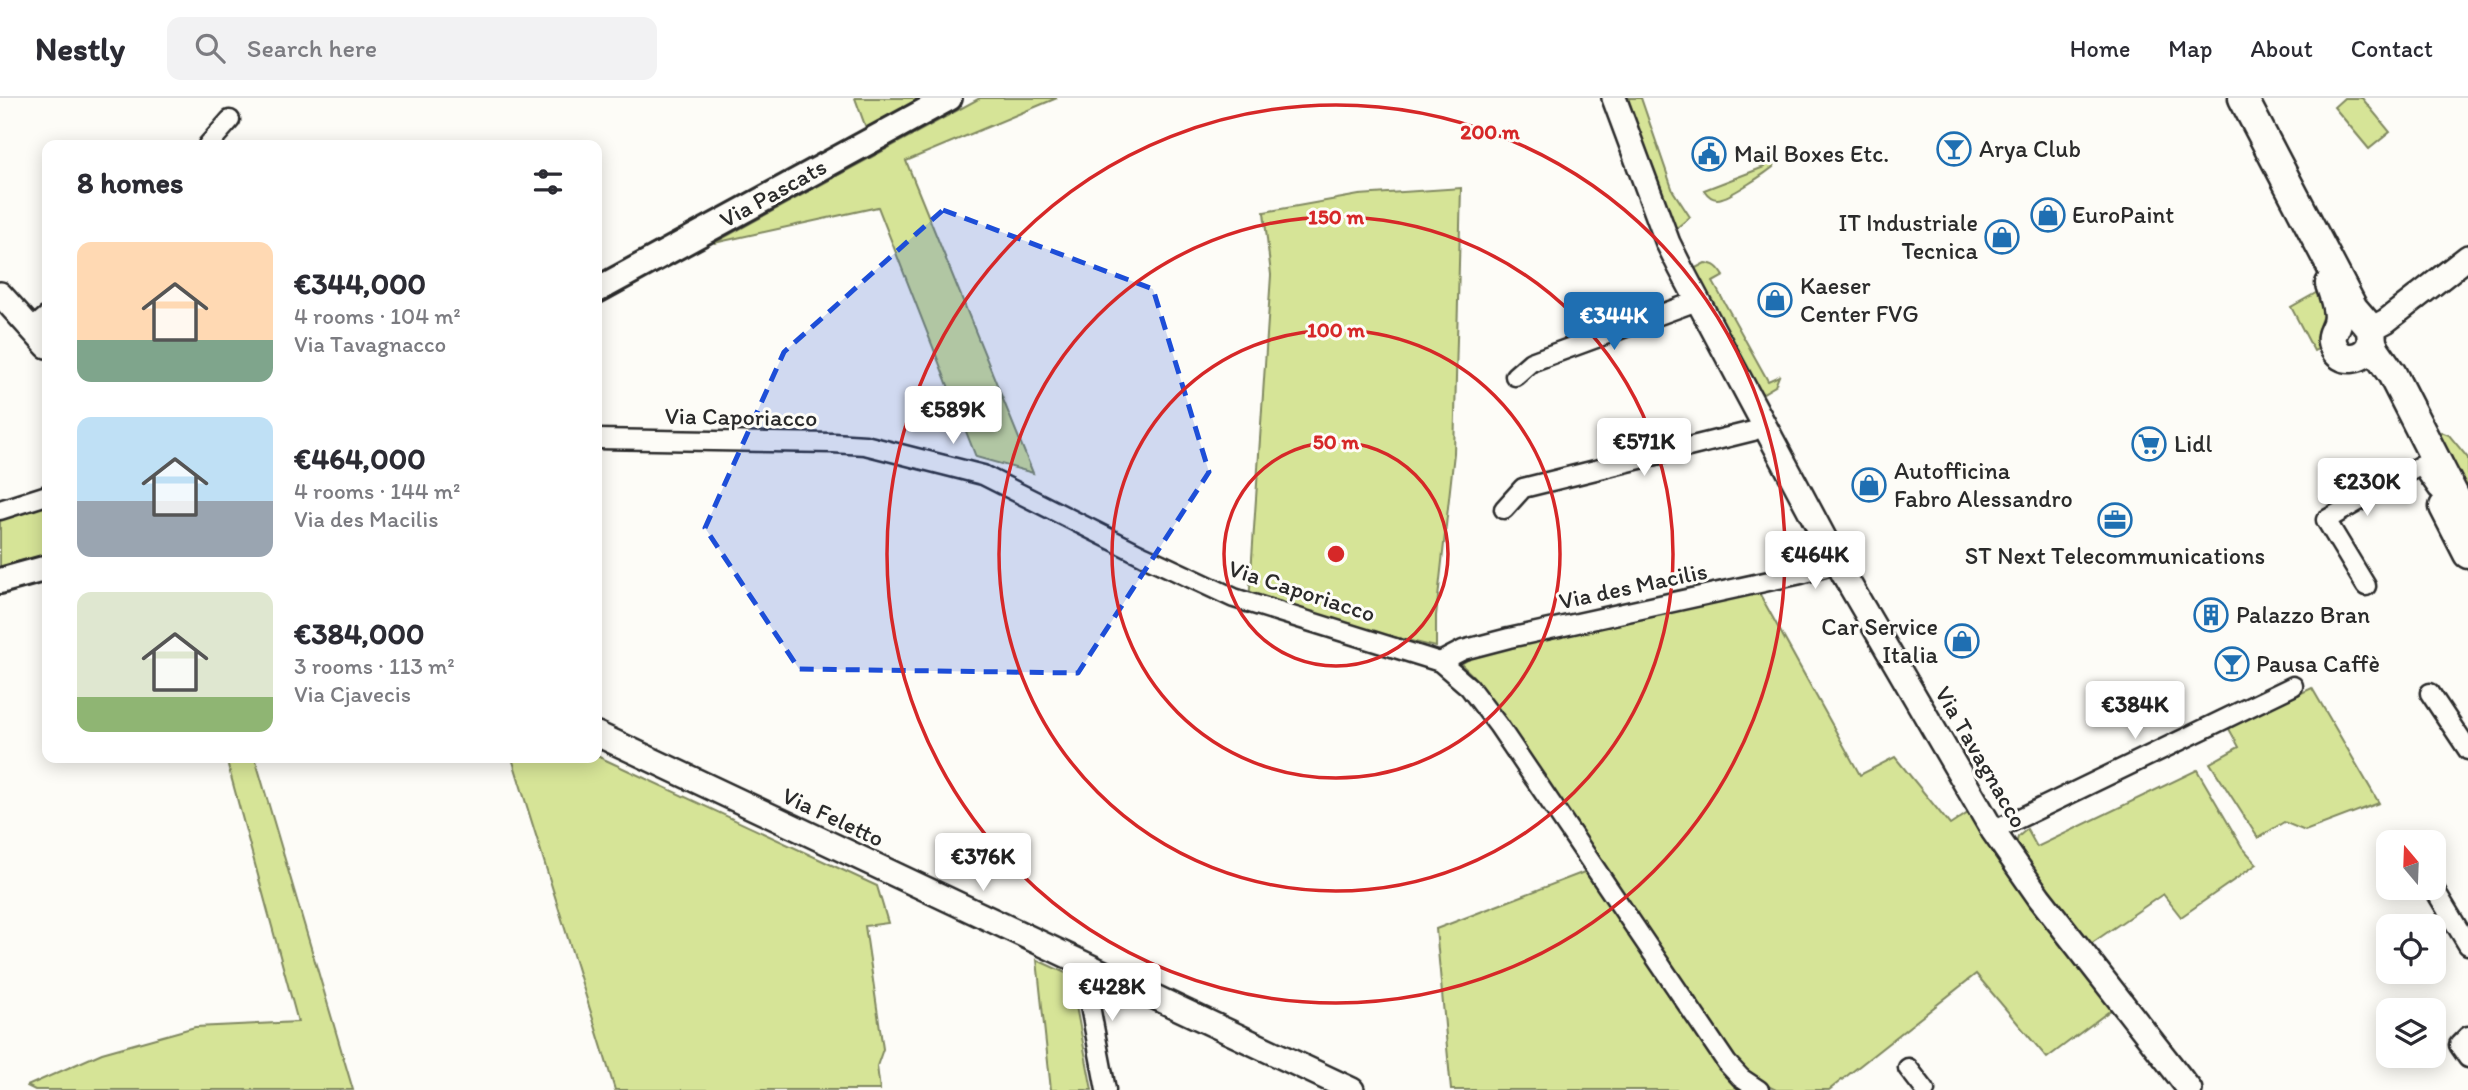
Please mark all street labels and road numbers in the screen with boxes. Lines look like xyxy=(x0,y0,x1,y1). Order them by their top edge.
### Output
street label: Via Pascats xyxy=(714,151,831,234)
street label: Via Caporiacco xyxy=(664,401,818,432)
street label: Via Caporiacco xyxy=(1225,553,1379,628)
street label: Via des Macilis xyxy=(1556,556,1710,615)
street label: Via Tavagnacco xyxy=(1929,681,2034,833)
street label: Via Feletto xyxy=(778,780,889,853)

